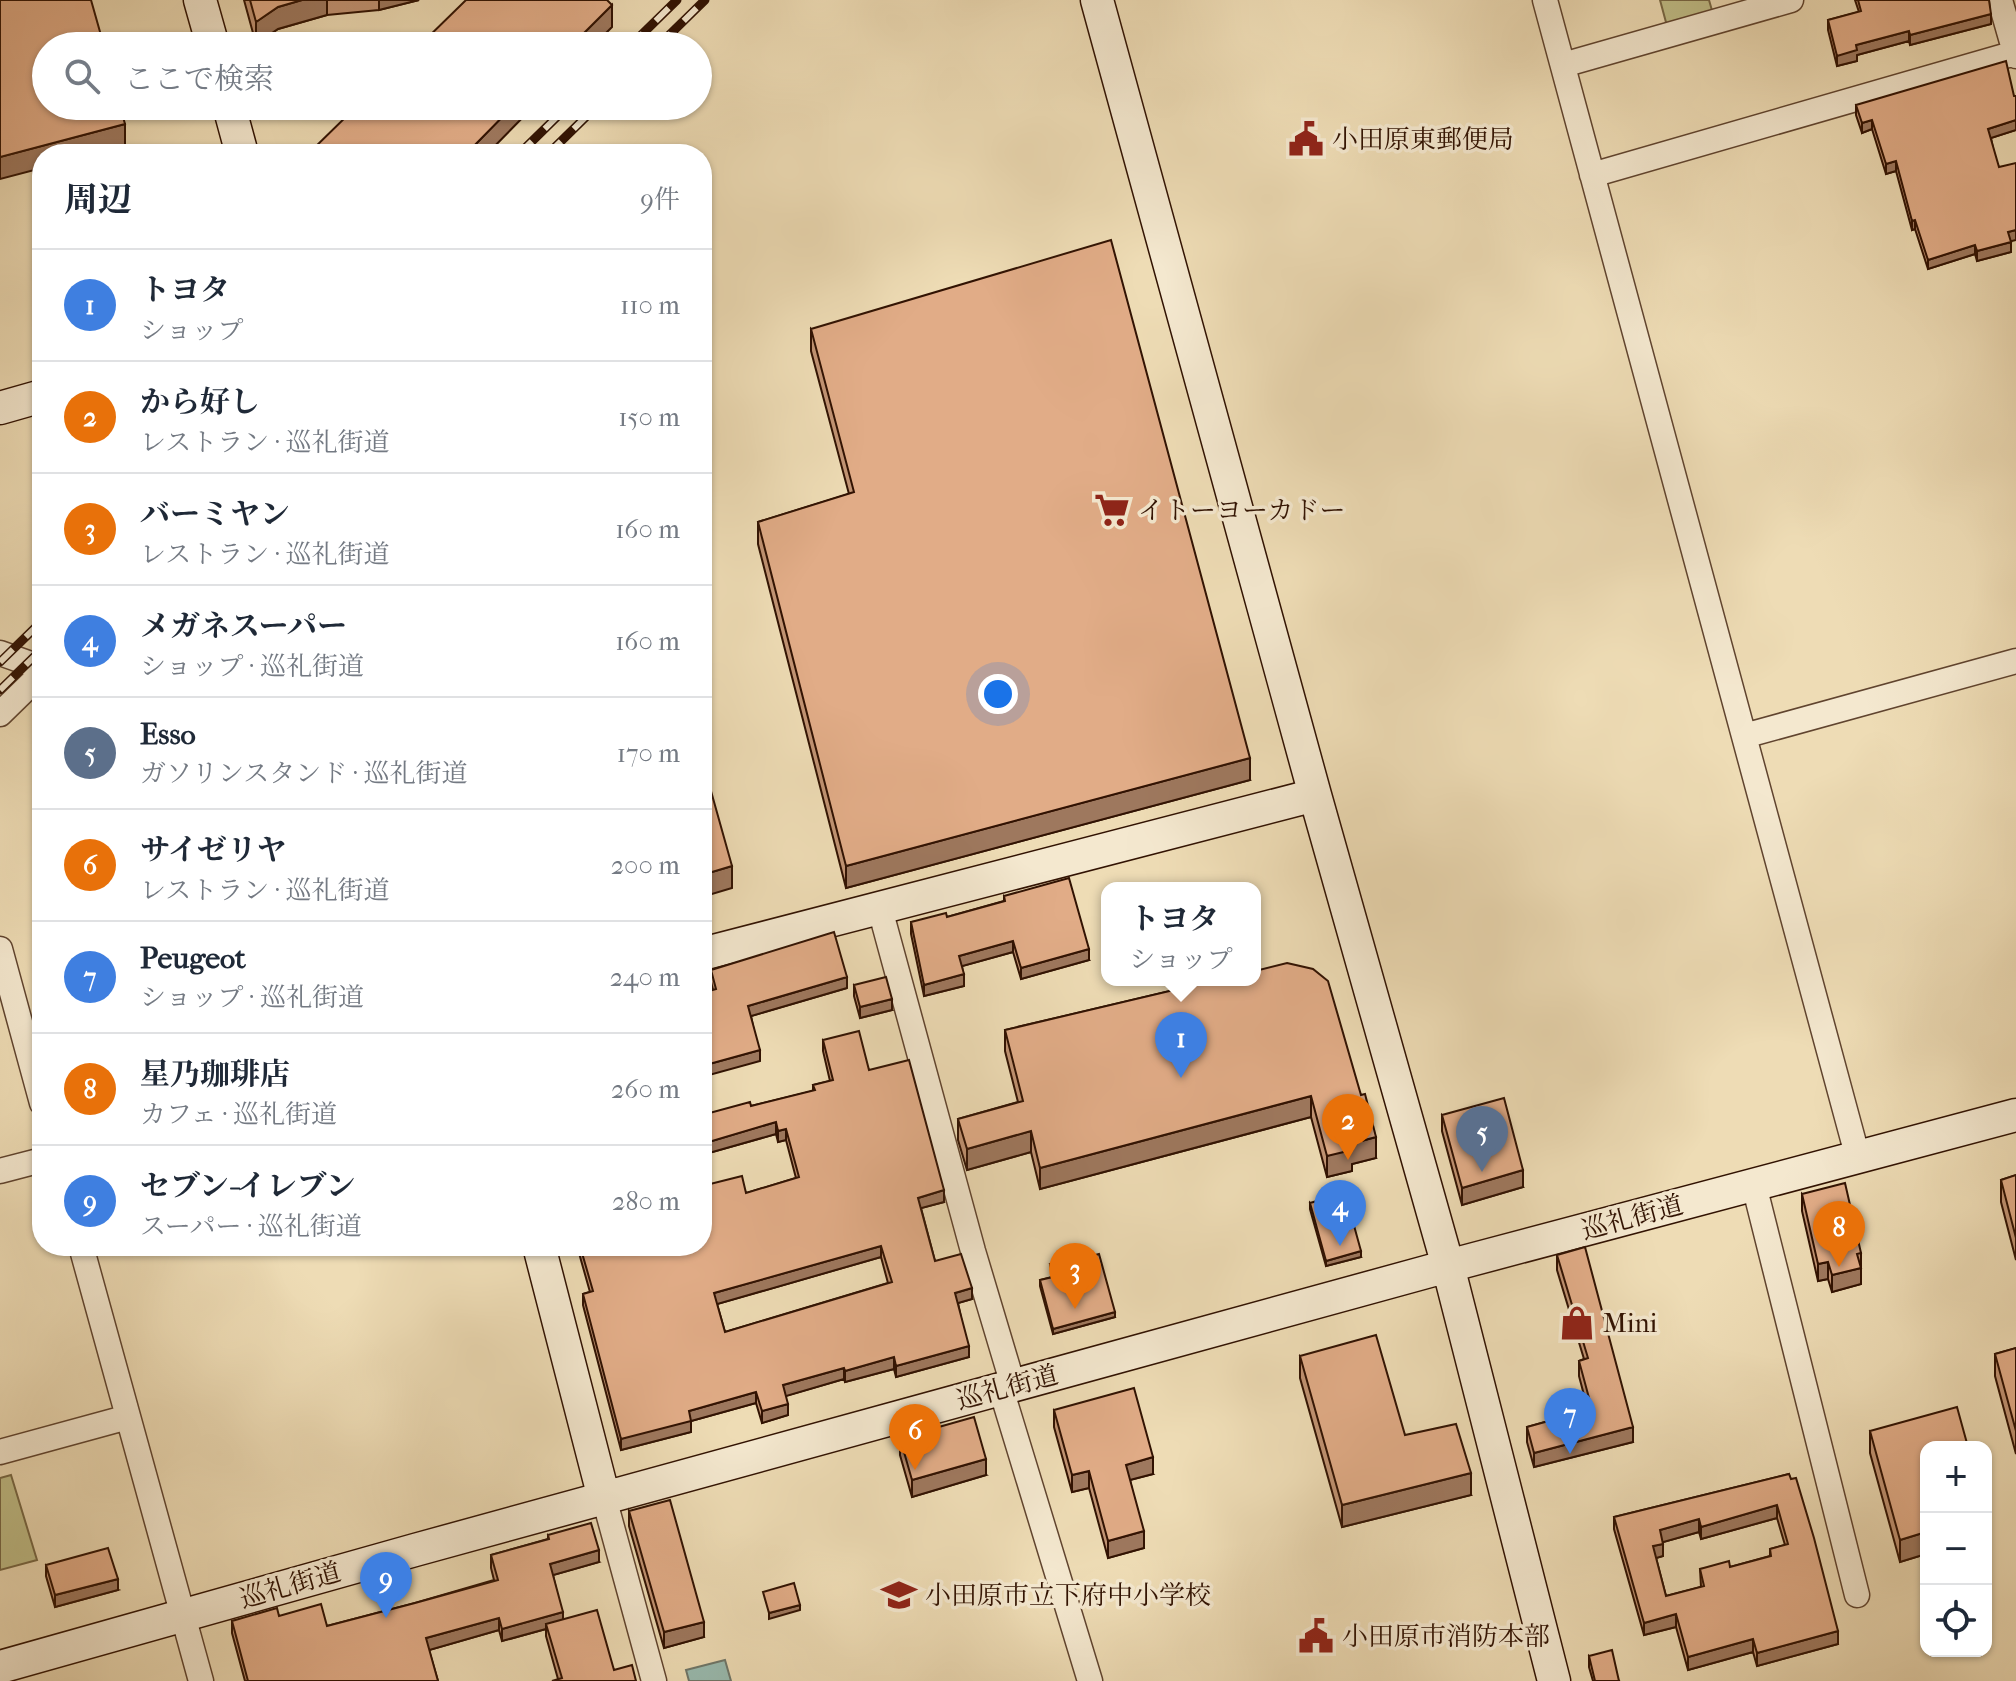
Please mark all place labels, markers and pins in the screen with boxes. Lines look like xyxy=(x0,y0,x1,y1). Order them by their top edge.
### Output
public building icon: 小田原東郵便局 xyxy=(1287,120,1325,158)
place label: 小田原東郵便局 xyxy=(1332,124,1514,155)
supermarket icon: イトーヨーカドー xyxy=(1093,491,1131,529)
place label: イトーヨーカドー xyxy=(1138,495,1345,526)
pin: 1 xyxy=(1155,1012,1207,1078)
pin: 2 xyxy=(1322,1094,1374,1160)
pin: 5 xyxy=(1456,1106,1508,1172)
pin: 4 xyxy=(1314,1180,1366,1246)
pin: 8 xyxy=(1813,1201,1865,1267)
pin: 3 xyxy=(1049,1243,1101,1309)
shop icon: Mini xyxy=(1558,1304,1596,1342)
place label: Mini xyxy=(1603,1308,1658,1339)
pin: 7 xyxy=(1544,1388,1596,1454)
pin: 6 xyxy=(889,1404,941,1470)
pin: 9 xyxy=(360,1552,412,1618)
school or university icon: 小田原市立下府中小学校 xyxy=(880,1576,918,1614)
place label: 小田原市立下府中小学校 xyxy=(925,1580,1211,1611)
public building icon: 小田原市消防本部 xyxy=(1297,1617,1335,1655)
place label: 小田原市消防本部 xyxy=(1342,1621,1550,1652)

